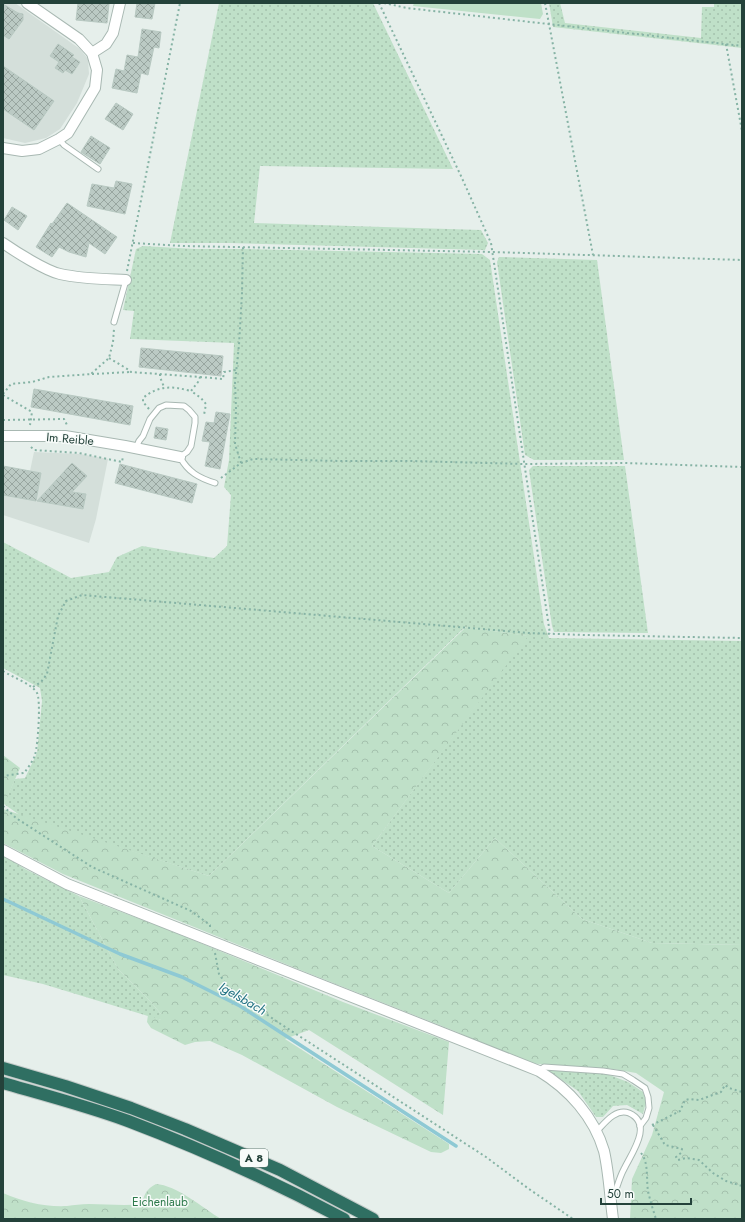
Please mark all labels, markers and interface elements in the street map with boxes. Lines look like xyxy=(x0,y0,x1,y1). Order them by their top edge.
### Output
street label: Im Reible xyxy=(45,428,95,450)
water label: Igelsbach xyxy=(216,977,270,1020)
road number: A 8 xyxy=(240,1149,268,1167)
scale bar xyxy=(601,1180,691,1206)
text: 50 m xyxy=(607,1185,634,1203)
park label: Eichenlaub xyxy=(132,1193,188,1211)

